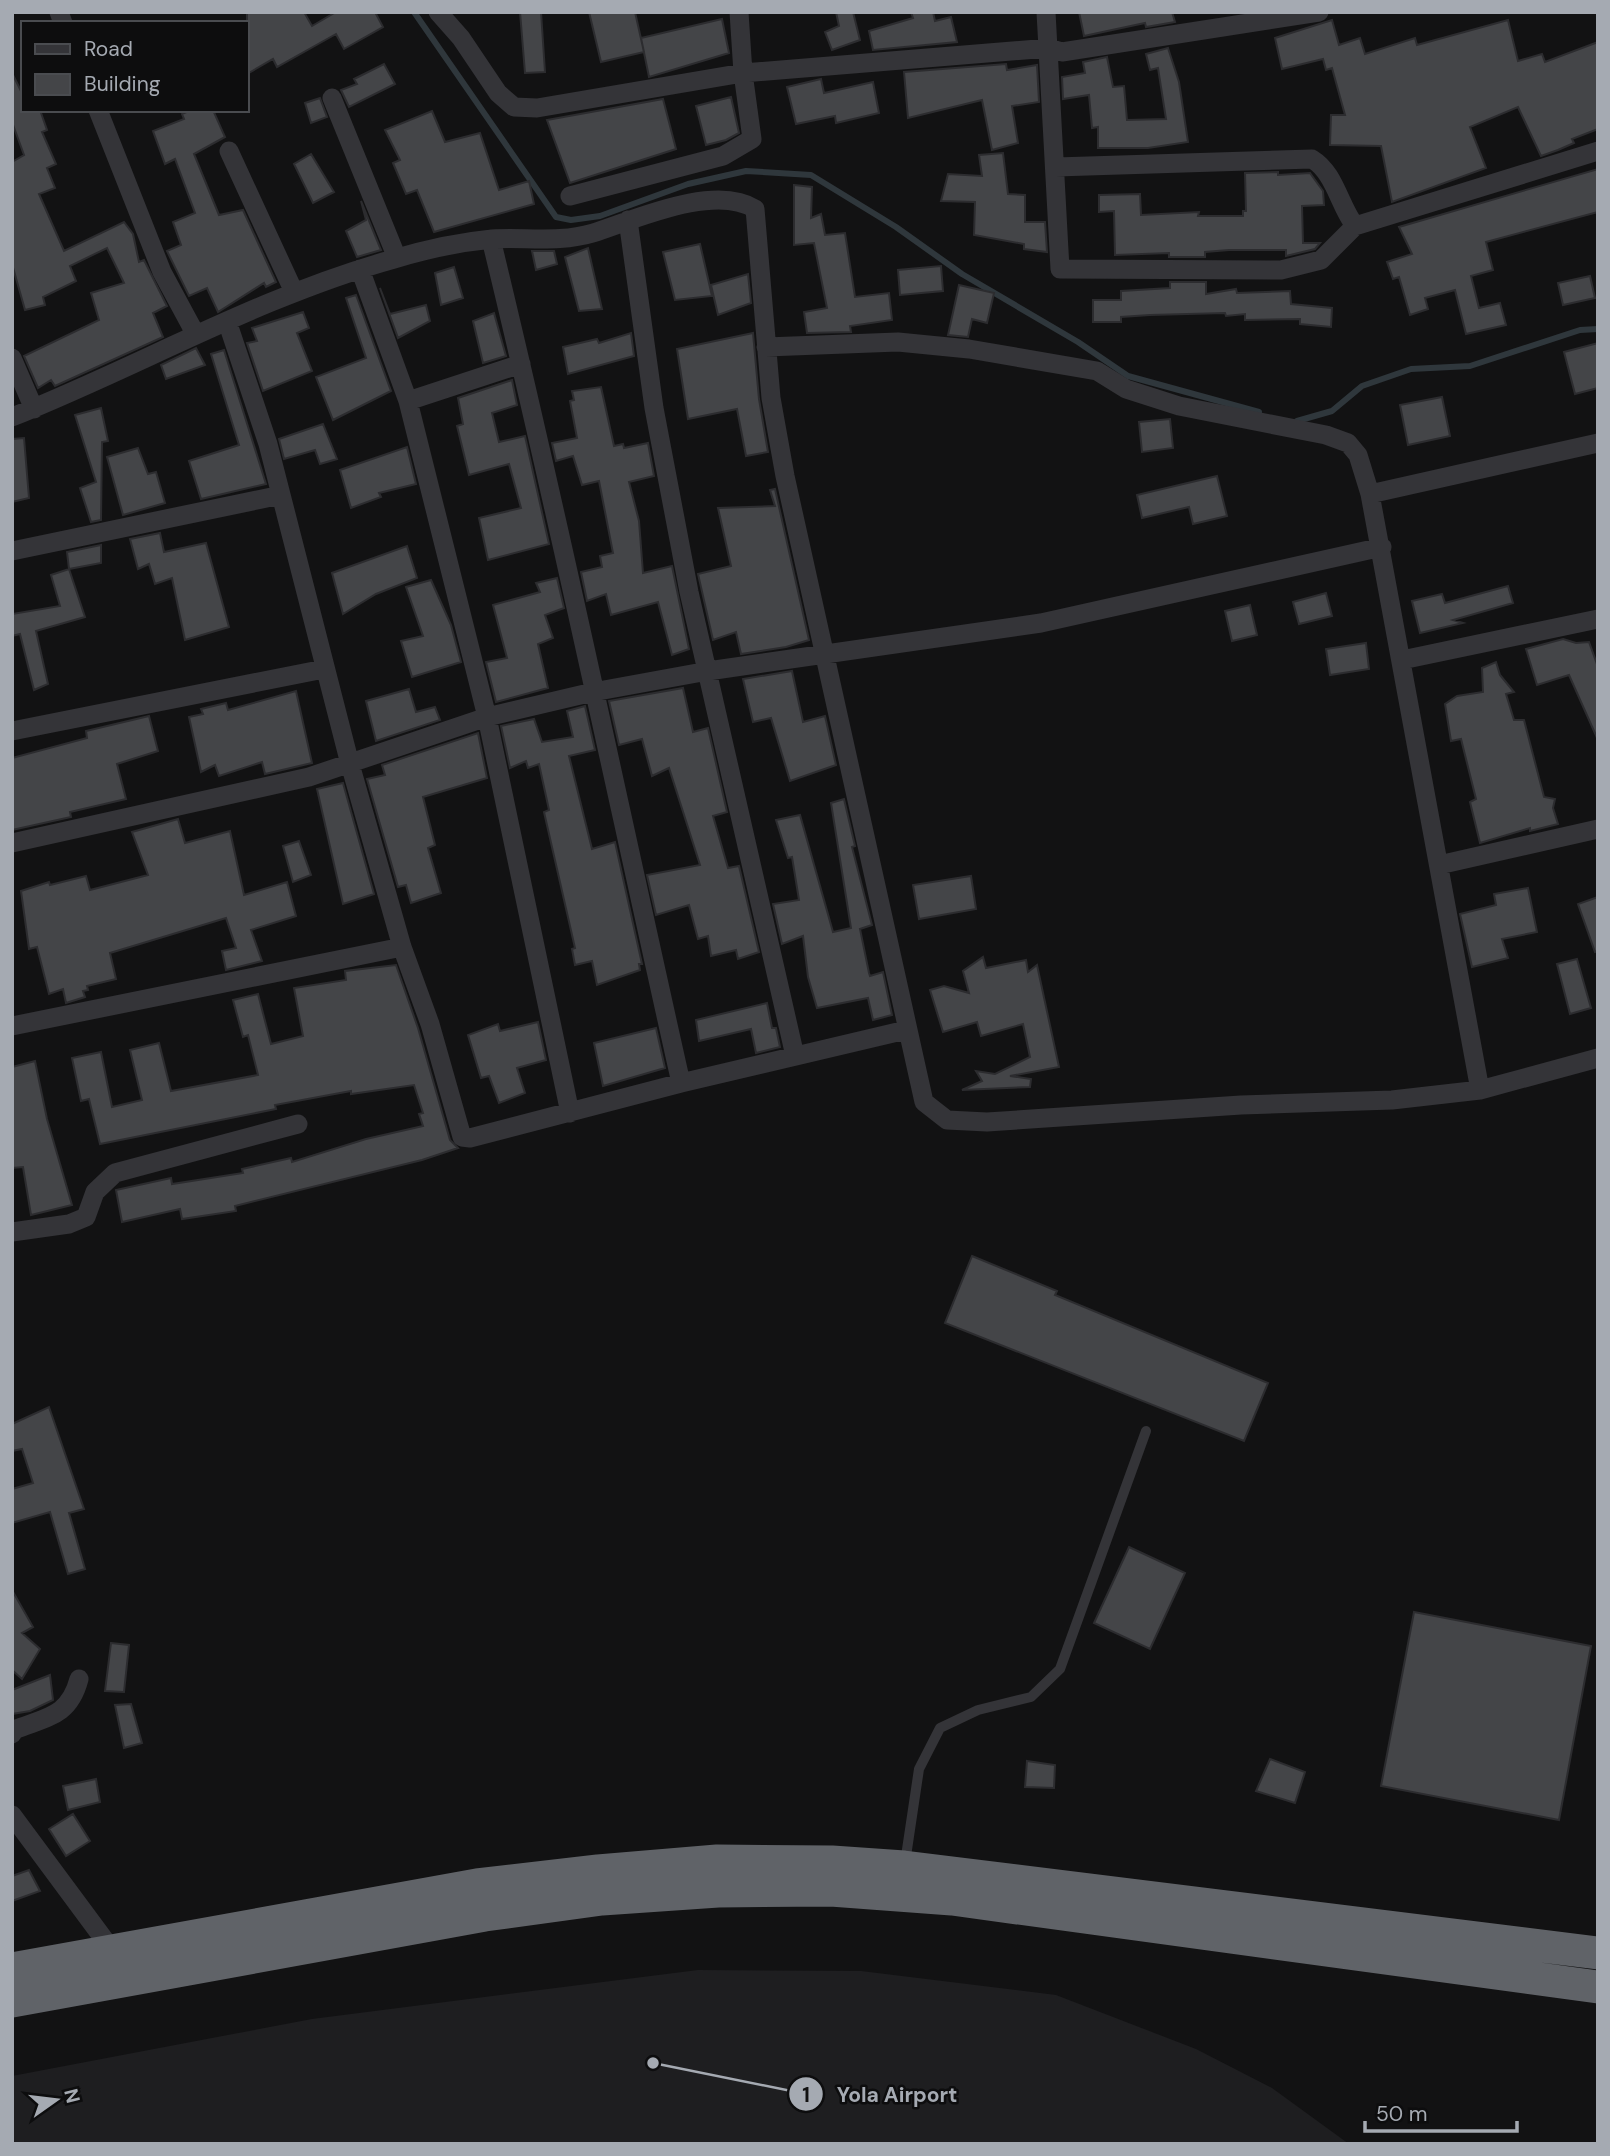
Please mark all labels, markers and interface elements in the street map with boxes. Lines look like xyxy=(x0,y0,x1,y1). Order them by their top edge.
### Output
legend xyxy=(21,21,248,112)
text: Road xyxy=(84,35,133,63)
text: Building xyxy=(84,70,161,98)
north arrow xyxy=(21,2065,91,2135)
callout: Yola Airport xyxy=(788,2073,972,2115)
text: 1 xyxy=(802,2081,810,2109)
text: Yola Airport xyxy=(837,2081,957,2109)
text: N xyxy=(58,2086,86,2106)
scale bar xyxy=(1365,2090,1517,2134)
text: 50 m xyxy=(1376,2100,1427,2128)

